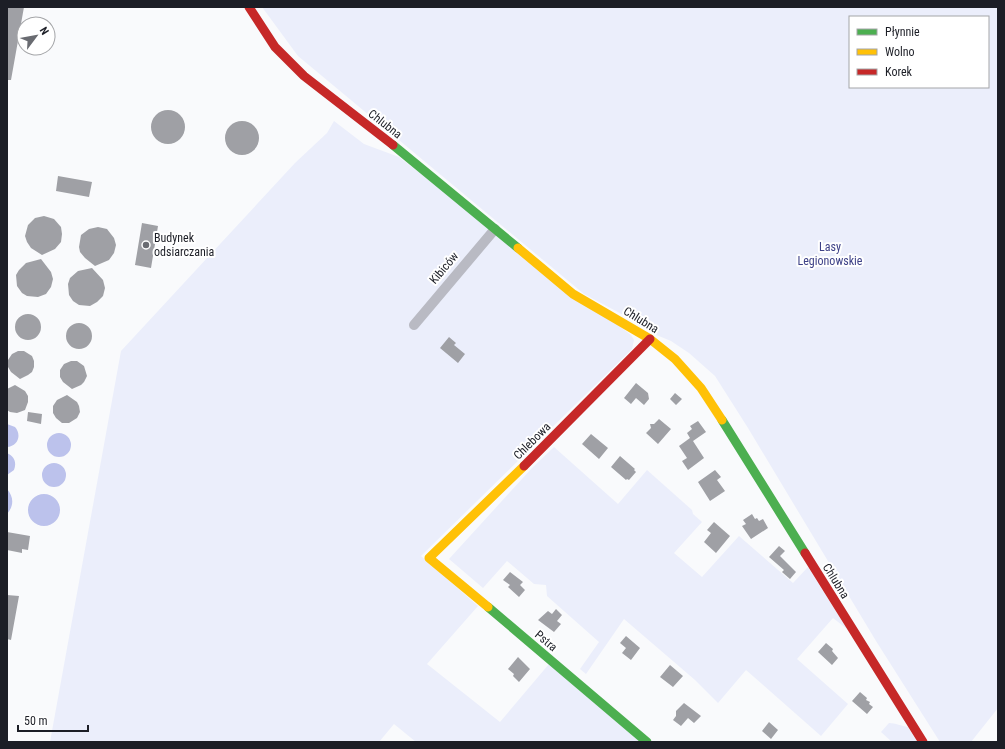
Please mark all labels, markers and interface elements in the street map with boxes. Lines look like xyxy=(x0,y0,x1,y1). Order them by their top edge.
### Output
north arrow xyxy=(16,16,56,56)
legend xyxy=(849,16,989,88)
text: N xyxy=(37,25,51,37)
text: Płynnie xyxy=(885,25,920,39)
text: Wolno xyxy=(885,45,915,59)
text: Korek xyxy=(885,65,913,79)
street label: Chlubna xyxy=(365,107,405,142)
place label: Budynek odsiarczania xyxy=(154,231,215,259)
marker: Budynek odsiarczania xyxy=(141,240,151,250)
park label: Lasy Legionowskie xyxy=(798,240,863,268)
street label: Kibiców xyxy=(427,249,461,287)
street label: Chlubna xyxy=(621,304,661,336)
street label: Chlebowa xyxy=(511,419,554,462)
street label: Chlubna xyxy=(820,561,852,601)
street label: Pstra xyxy=(532,628,560,655)
scale bar xyxy=(18,707,88,733)
text: 50 m xyxy=(24,714,48,728)

